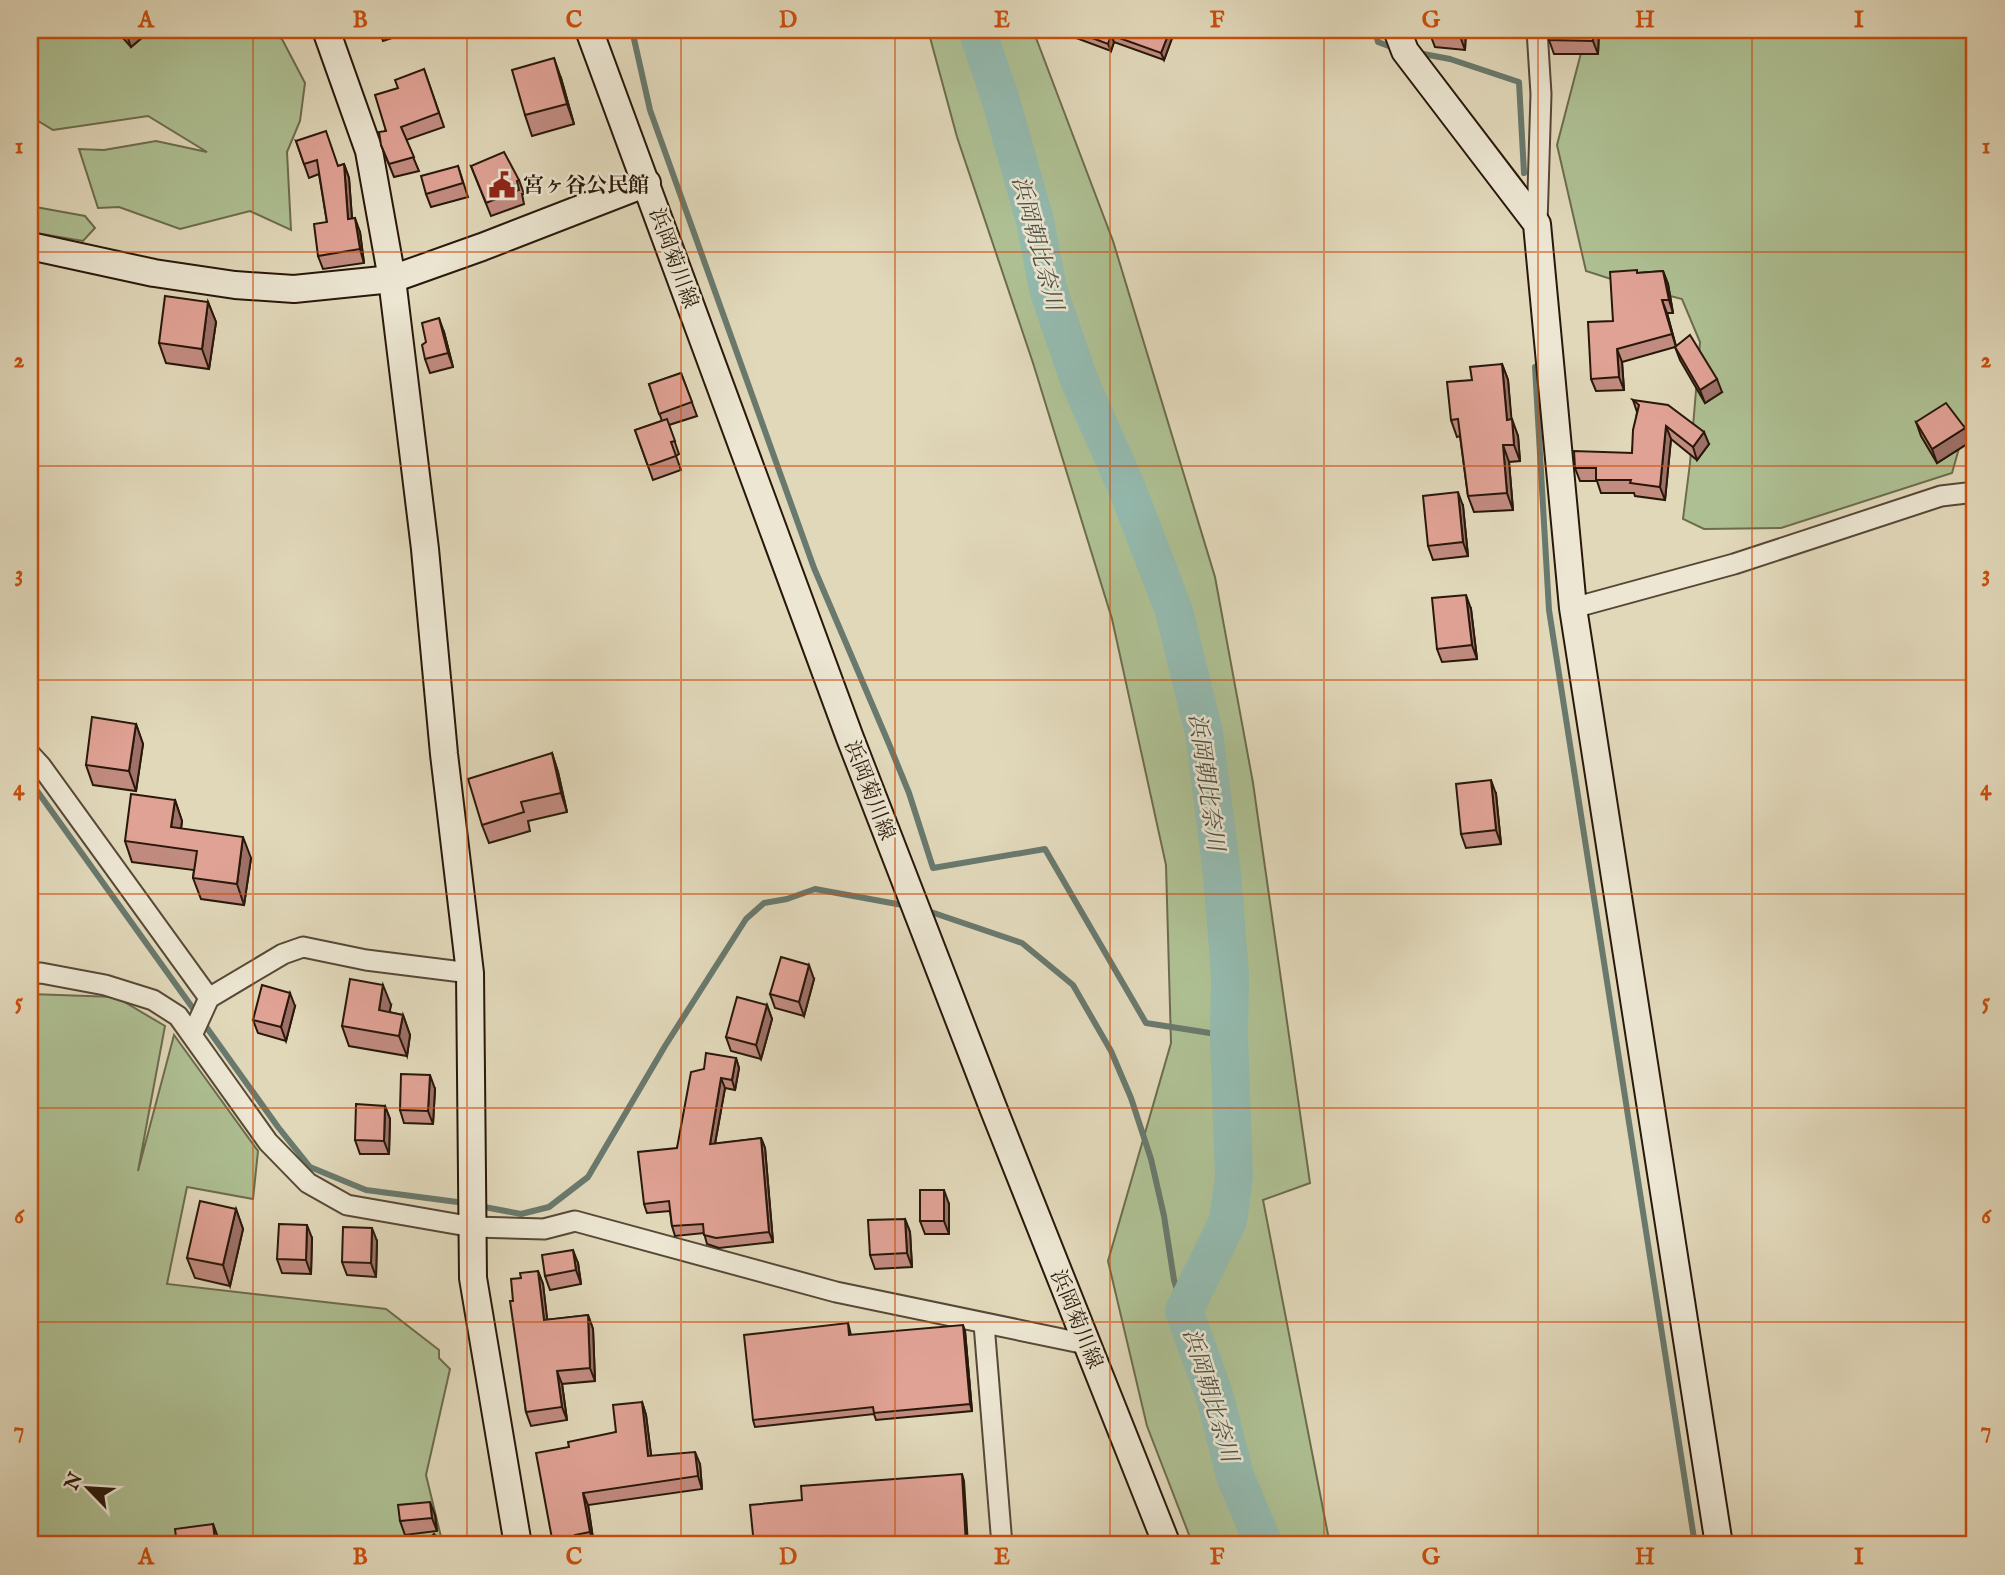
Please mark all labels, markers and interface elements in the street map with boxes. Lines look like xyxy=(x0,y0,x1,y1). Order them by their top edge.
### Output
text: A xyxy=(137,6,155,35)
text: B xyxy=(352,6,368,35)
text: C xyxy=(566,6,583,35)
text: D xyxy=(779,6,797,35)
text: E xyxy=(994,6,1010,35)
text: F xyxy=(1210,6,1225,35)
text: G xyxy=(1422,6,1441,35)
text: H xyxy=(1635,6,1655,35)
text: I xyxy=(1854,6,1864,35)
text: 1 xyxy=(15,132,23,161)
text: 1 xyxy=(1982,132,1990,161)
public building icon: 宮ヶ谷公民館 xyxy=(487,170,517,200)
place label: 宮ヶ谷公民館 xyxy=(523,173,649,200)
water label: 浜岡朝比奈川 xyxy=(1005,173,1069,317)
street label: 浜岡菊川線 xyxy=(642,205,703,312)
text: 2 xyxy=(14,346,25,375)
text: 2 xyxy=(1981,346,1992,375)
text: 3 xyxy=(15,560,23,589)
text: 3 xyxy=(1982,560,1990,589)
water label: 浜岡朝比奈川 xyxy=(1182,712,1230,856)
street label: 浜岡菊川線 xyxy=(837,737,900,844)
text: 4 xyxy=(13,774,25,803)
text: 4 xyxy=(1980,774,1992,803)
text: 5 xyxy=(15,988,24,1017)
text: 5 xyxy=(1982,988,1991,1017)
text: 6 xyxy=(14,1202,25,1231)
text: 6 xyxy=(1981,1202,1992,1231)
street label: 浜岡菊川線 xyxy=(1043,1266,1108,1373)
water label: 浜岡朝比奈川 xyxy=(1176,1325,1244,1469)
text: 7 xyxy=(14,1416,24,1445)
text: 7 xyxy=(1981,1416,1991,1445)
north arrow xyxy=(52,1452,122,1522)
text: N xyxy=(60,1469,89,1495)
text: A xyxy=(137,1543,155,1572)
text: B xyxy=(352,1543,368,1572)
text: C xyxy=(566,1543,583,1572)
text: D xyxy=(779,1543,797,1572)
text: E xyxy=(994,1543,1010,1572)
text: F xyxy=(1210,1543,1225,1572)
text: G xyxy=(1422,1543,1441,1572)
text: H xyxy=(1635,1543,1655,1572)
text: I xyxy=(1854,1543,1864,1572)

